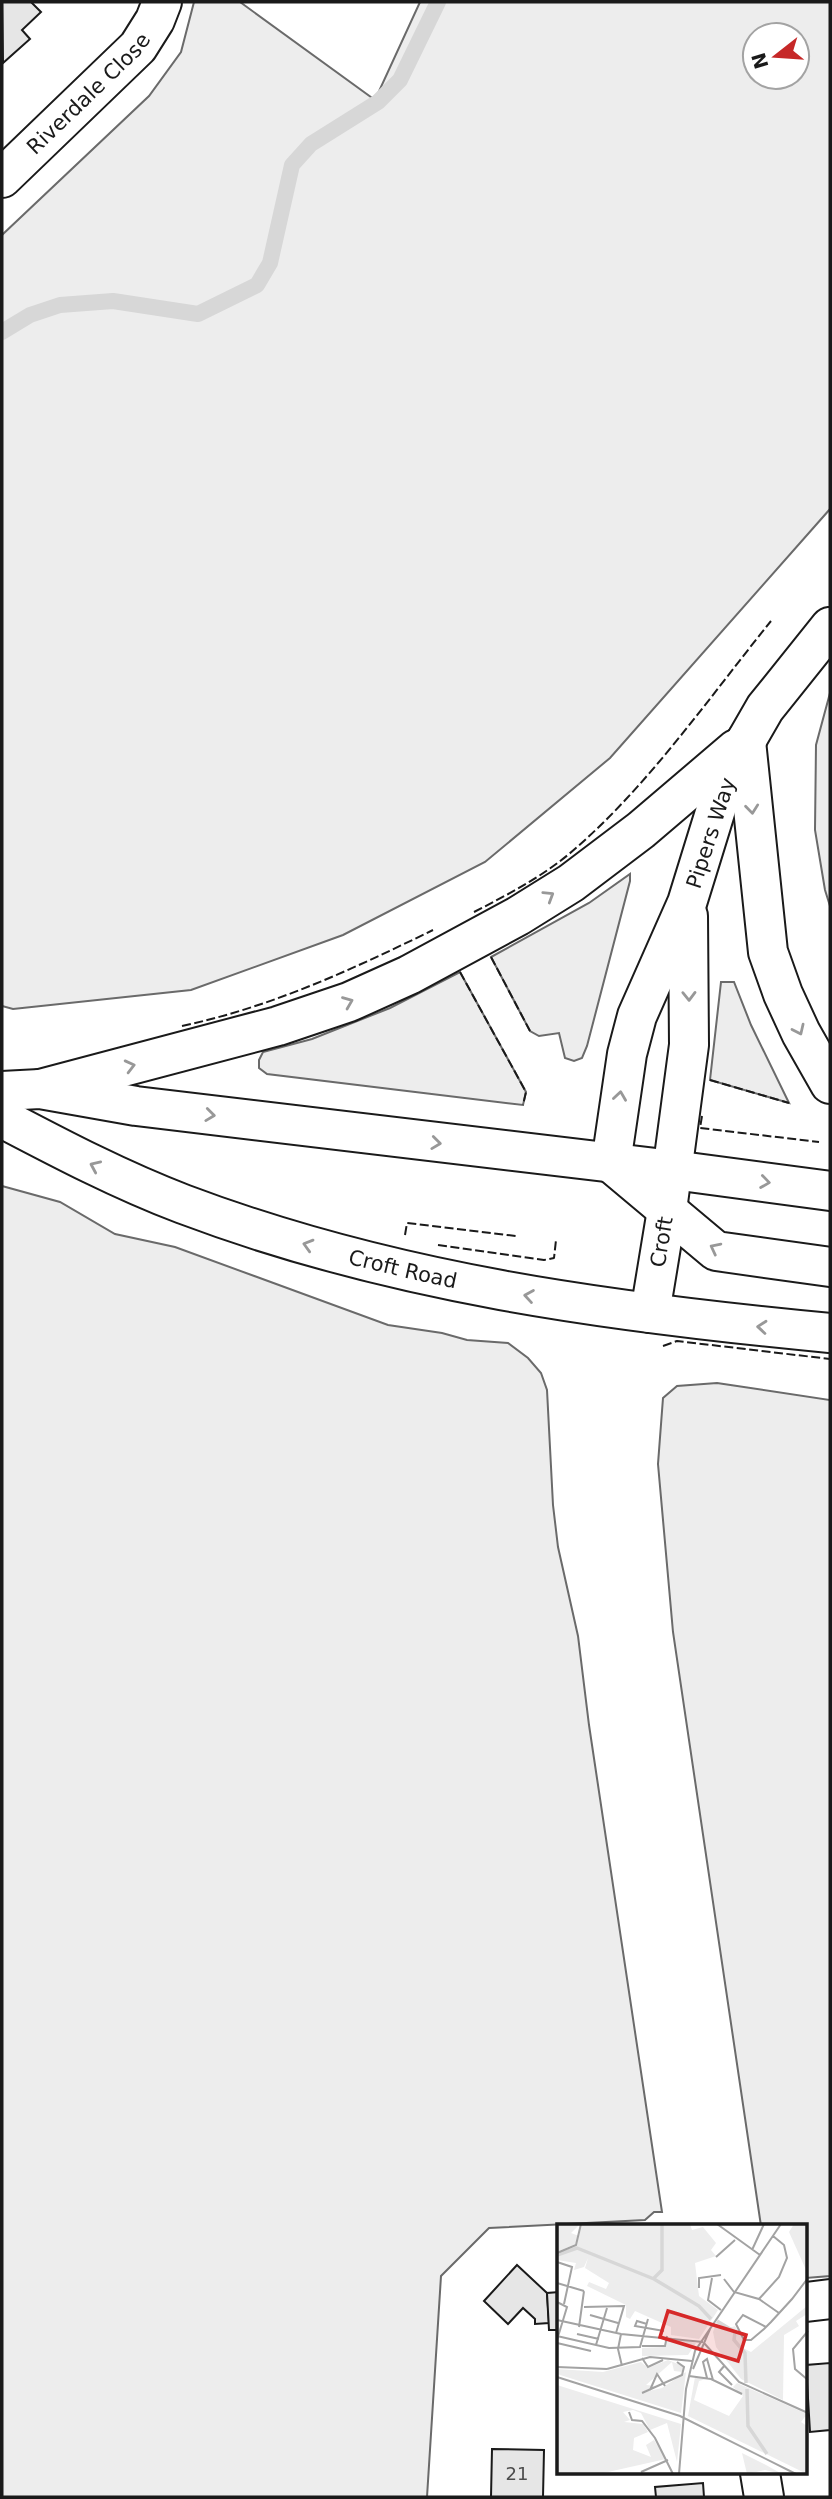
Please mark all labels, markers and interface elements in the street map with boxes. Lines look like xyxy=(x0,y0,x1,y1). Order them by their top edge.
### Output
north arrow xyxy=(741,21,811,91)
street label: Riverdale Close xyxy=(22,29,155,159)
text: N xyxy=(747,50,773,72)
street label: Pipers Way xyxy=(682,774,740,892)
one-way arrow xyxy=(744,804,759,815)
one-way arrow xyxy=(541,892,554,905)
one-way arrow xyxy=(681,991,697,1001)
one-way arrow xyxy=(341,996,353,1010)
one-way arrow xyxy=(791,1023,805,1035)
one-way arrow xyxy=(124,1060,136,1074)
one-way arrow xyxy=(613,1090,628,1101)
one-way arrow xyxy=(204,1108,216,1123)
one-way arrow xyxy=(430,1135,441,1150)
one-way arrow xyxy=(89,1160,102,1174)
one-way arrow xyxy=(759,1174,771,1189)
street label: Croft xyxy=(646,1215,678,1269)
one-way arrow xyxy=(302,1239,314,1254)
one-way arrow xyxy=(710,1243,723,1257)
street label: Croft Road xyxy=(346,1245,459,1293)
one-way arrow xyxy=(524,1289,535,1304)
one-way arrow xyxy=(757,1319,768,1334)
inset map xyxy=(557,2224,808,2474)
house number: 21 xyxy=(506,2463,528,2484)

